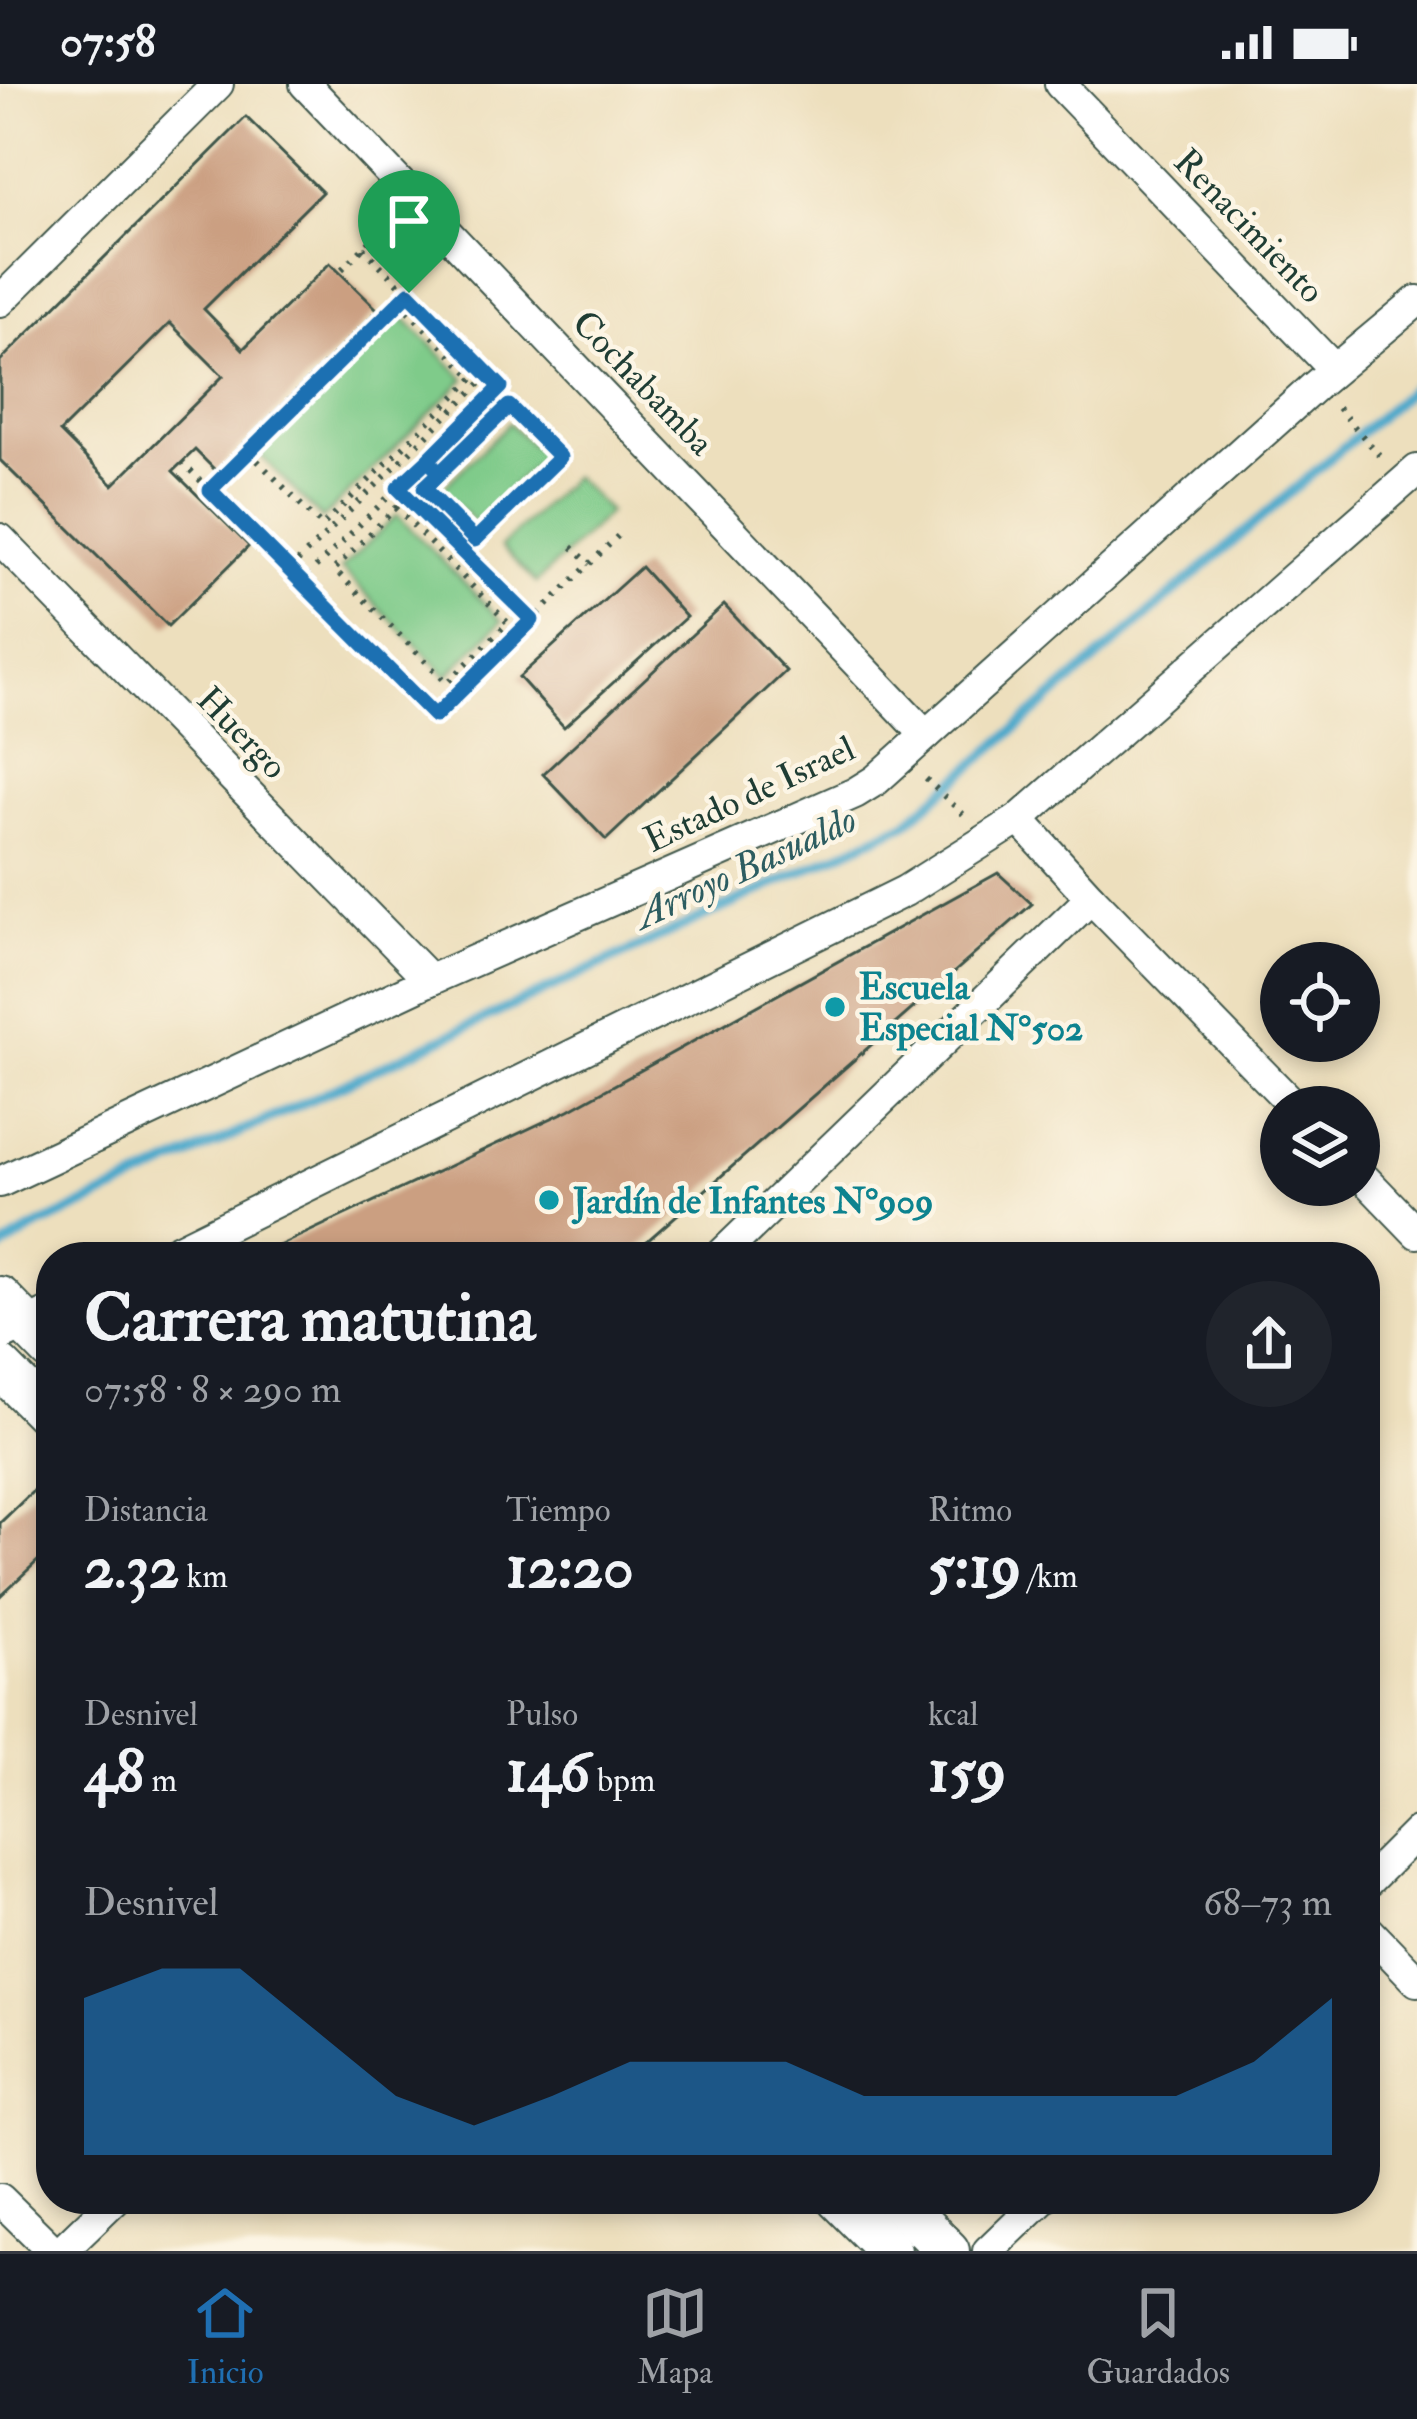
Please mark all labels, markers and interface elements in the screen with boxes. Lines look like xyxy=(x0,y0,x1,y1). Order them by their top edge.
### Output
text: 07:58 xyxy=(60,14,156,70)
street label: Renacimiento xyxy=(1164,139,1334,313)
pin xyxy=(358,170,460,293)
icon: arrive xyxy=(376,188,442,254)
street label: Cochabamba xyxy=(563,301,724,466)
street label: Huergo xyxy=(187,677,297,789)
street label: Estado de Israel xyxy=(637,726,862,863)
water label: Arroyo Basualdo xyxy=(623,795,864,942)
map controls xyxy=(1260,942,1380,1206)
button: locate xyxy=(1260,942,1380,1062)
place label: Escuela Especial N°502 xyxy=(859,965,1083,1051)
marker: Escuela Especial N°502 xyxy=(822,994,848,1020)
button: layers xyxy=(1260,1086,1380,1206)
place label: Jardín de Infantes N°909 xyxy=(571,1179,933,1225)
marker: Jardín de Infantes N°909 xyxy=(536,1187,562,1213)
text: Carrera matutina xyxy=(84,1278,535,1361)
button: share xyxy=(1206,1281,1332,1407)
text: 07:58 · 8 × 290 m xyxy=(84,1365,341,1414)
text: Distancia xyxy=(84,1490,208,1531)
text: Tiempo xyxy=(506,1490,611,1531)
text: Ritmo xyxy=(928,1490,1012,1531)
text: 2.32 xyxy=(84,1531,180,1606)
text: 12:20 xyxy=(506,1531,634,1606)
text: 5:19 xyxy=(928,1531,1021,1606)
text: km xyxy=(180,1556,228,1597)
text: /km xyxy=(1021,1556,1078,1597)
text: Desnivel xyxy=(84,1694,198,1735)
text: Pulso xyxy=(506,1694,578,1735)
text: kcal xyxy=(928,1694,979,1735)
text: 48 xyxy=(84,1735,145,1810)
text: 146 xyxy=(506,1735,590,1810)
text: 159 xyxy=(928,1735,1006,1810)
text: m xyxy=(145,1760,177,1801)
text: bpm xyxy=(590,1760,655,1801)
text: Desnivel xyxy=(84,1878,219,1927)
text: 68–73 m xyxy=(1203,1878,1332,1927)
tab: Inicio xyxy=(187,2280,264,2393)
tab: Mapa xyxy=(637,2280,713,2393)
tab: Guardados xyxy=(1086,2280,1230,2393)

